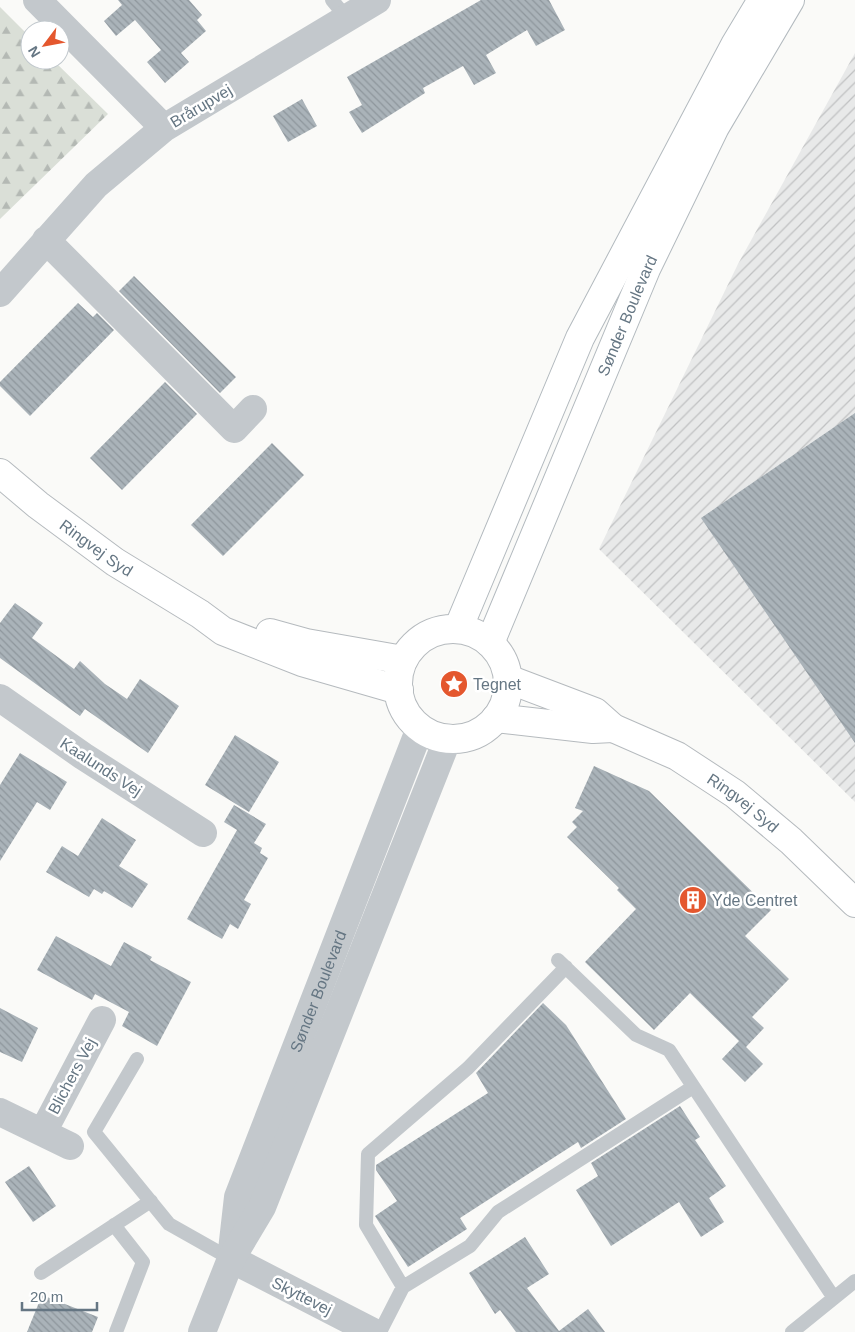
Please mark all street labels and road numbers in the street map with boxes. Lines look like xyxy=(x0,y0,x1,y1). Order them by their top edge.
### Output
street label: Brårupvej xyxy=(167,81,235,131)
street label: Sønder Boulevard xyxy=(594,252,660,378)
street label: Ringvej Syd xyxy=(57,516,136,579)
street label: Kaalunds Vej xyxy=(57,734,145,800)
street label: Ringvej Syd xyxy=(704,770,782,835)
street label: Sønder Boulevard xyxy=(287,928,349,1055)
street label: Blichers Vej xyxy=(45,1035,99,1117)
street label: Skyttevej xyxy=(269,1274,335,1318)

